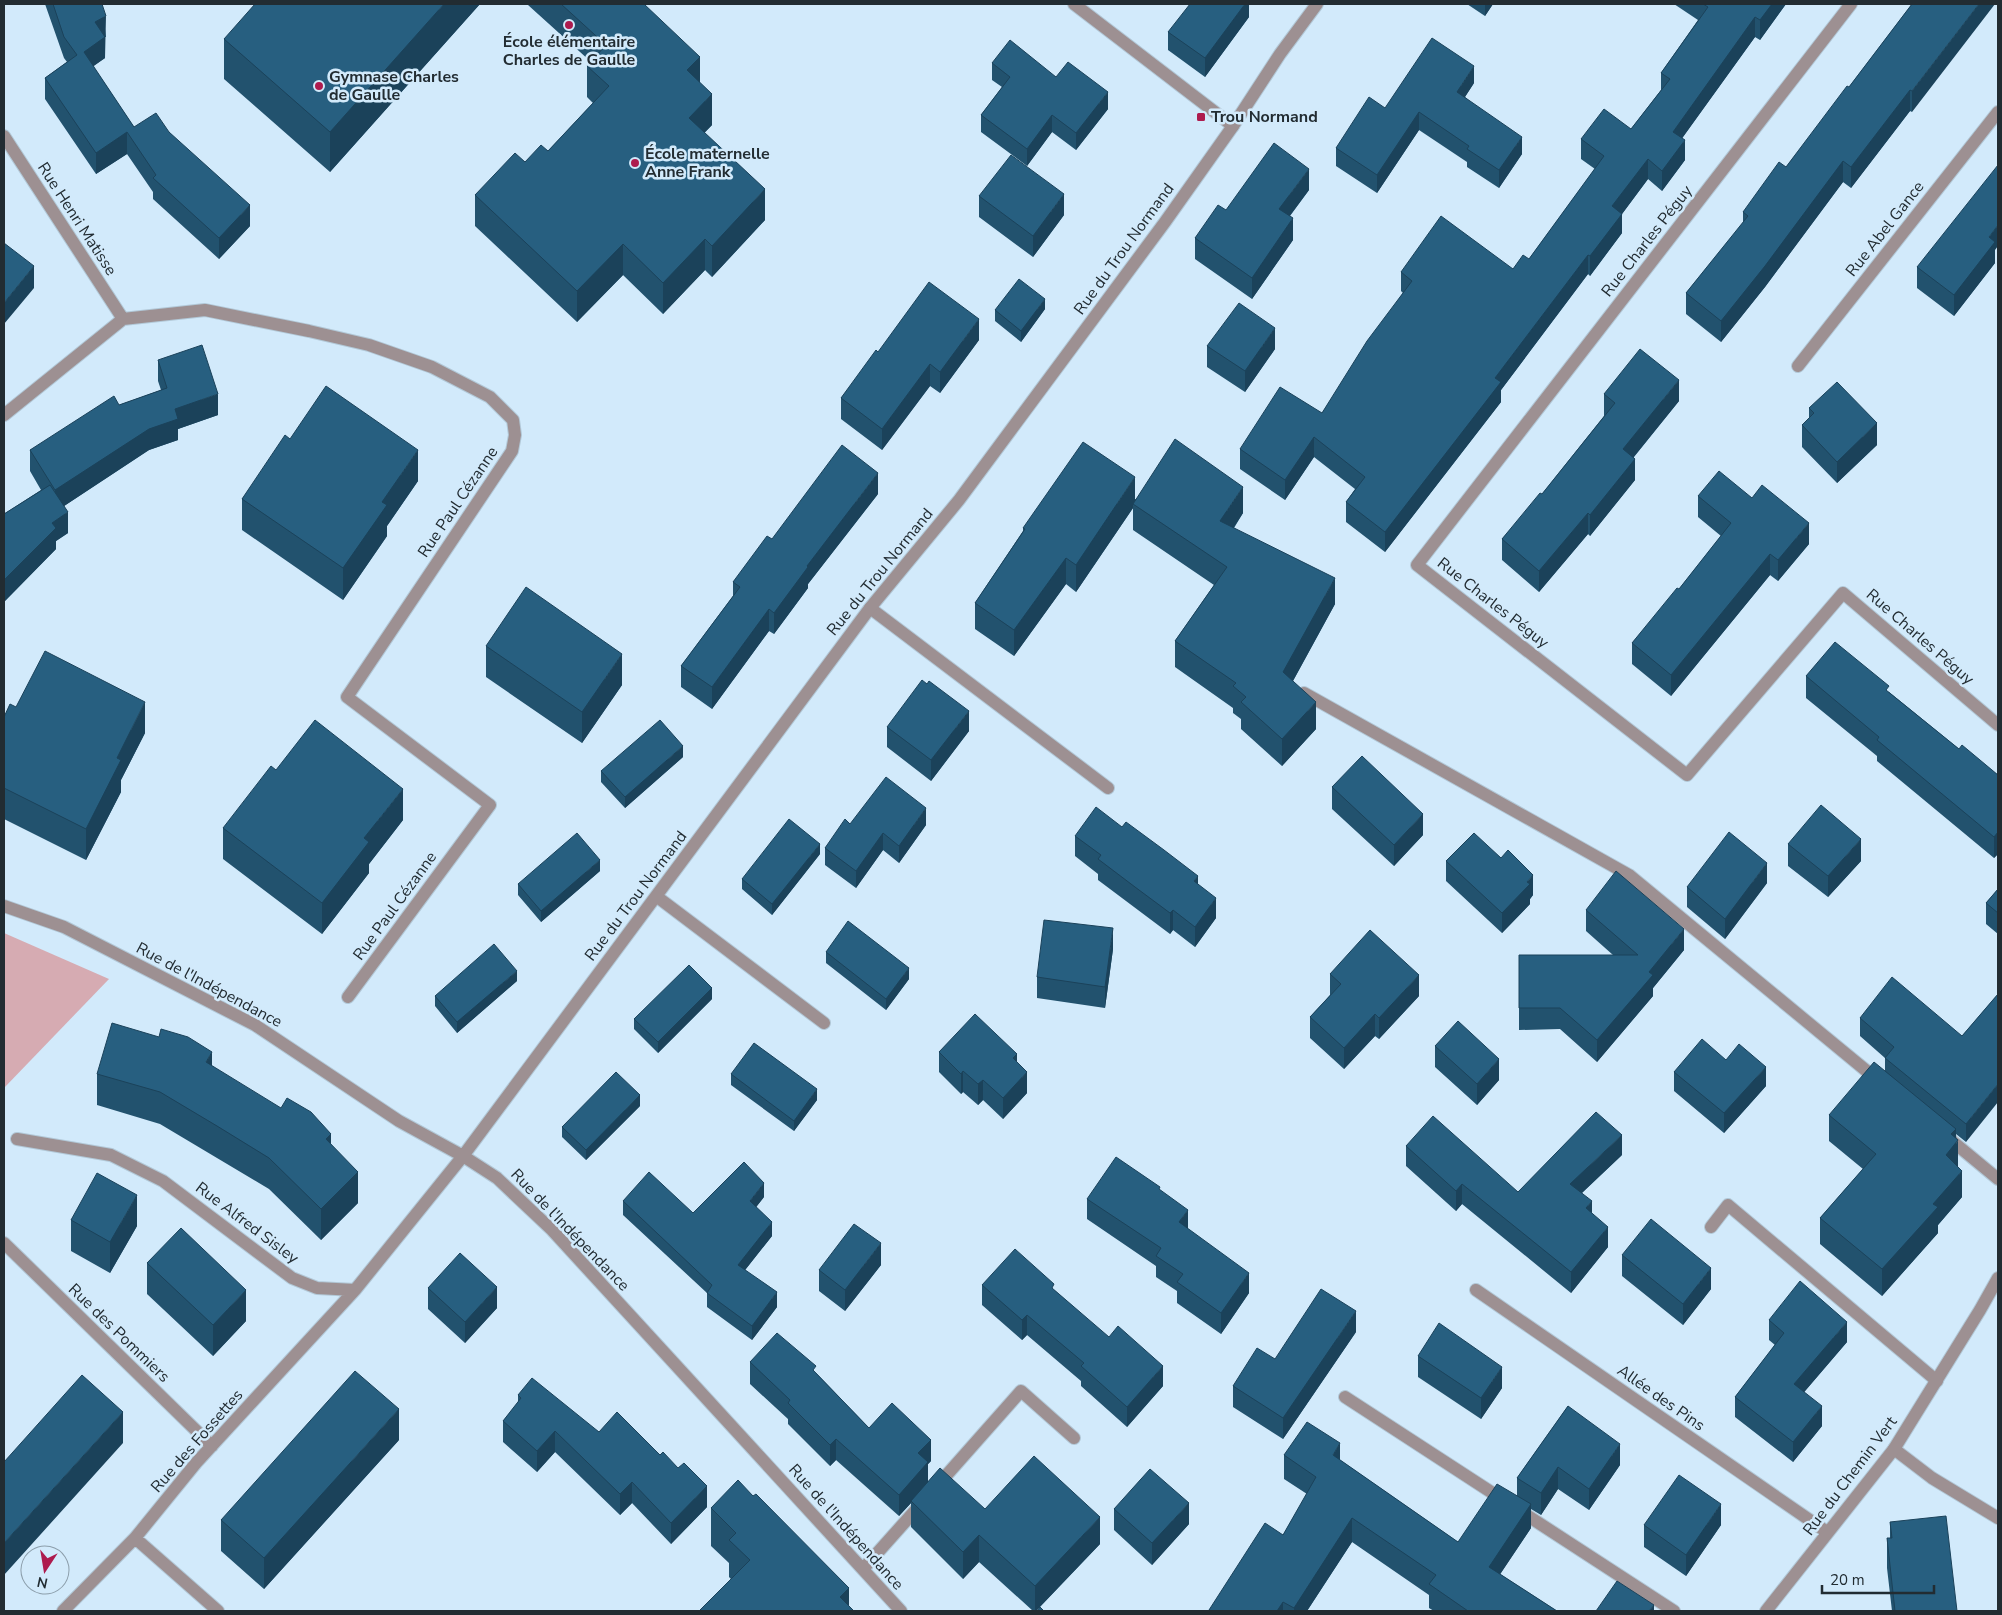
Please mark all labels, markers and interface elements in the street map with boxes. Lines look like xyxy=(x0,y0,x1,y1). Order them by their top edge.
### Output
marker: École élémentaire Charles de Gaulle xyxy=(563,19,575,31)
place label: École élémentaire Charles de Gaulle xyxy=(503,31,636,71)
place label: Gymnase Charles de Gaulle xyxy=(329,66,459,106)
marker: Gymnase Charles de Gaulle xyxy=(313,80,325,92)
place label: Trou Normand xyxy=(1211,106,1318,128)
marker: Trou Normand xyxy=(1195,111,1207,123)
place label: École maternelle Anne Frank xyxy=(645,143,770,183)
marker: École maternelle Anne Frank xyxy=(629,157,641,169)
street label: Rue Henri Matisse xyxy=(32,158,122,280)
street label: Rue Abel Gance xyxy=(1841,177,1929,281)
street label: Rue du Trou Normand xyxy=(1069,179,1179,319)
street label: Rue Charles Péguy xyxy=(1596,180,1698,301)
street label: Rue Paul Cézanne xyxy=(413,442,503,562)
street label: Rue du Trou Normand xyxy=(822,504,938,640)
street label: Rue Charles Péguy xyxy=(1433,552,1554,654)
street label: Rue Charles Péguy xyxy=(1861,584,1979,690)
street label: Rue du Trou Normand xyxy=(580,826,692,966)
street label: Rue Paul Cézanne xyxy=(348,847,442,965)
street label: Rue de l'Indépendance xyxy=(132,937,286,1033)
street label: Rue de l'Indépendance xyxy=(506,1164,634,1296)
street label: Rue Alfred Sisley xyxy=(191,1177,304,1270)
street label: Rue des Pommiers xyxy=(63,1279,175,1387)
street label: Allée des Pins xyxy=(1613,1360,1709,1436)
street label: Rue des Fossettes xyxy=(146,1385,248,1497)
street label: Rue du Chemin Vert xyxy=(1798,1412,1902,1540)
street label: Rue de l'Indépendance xyxy=(783,1459,909,1595)
north arrow xyxy=(20,1545,70,1595)
scale bar xyxy=(1822,1562,1934,1594)
text: 20 m xyxy=(1830,1570,1865,1590)
text: N xyxy=(35,1572,50,1593)

